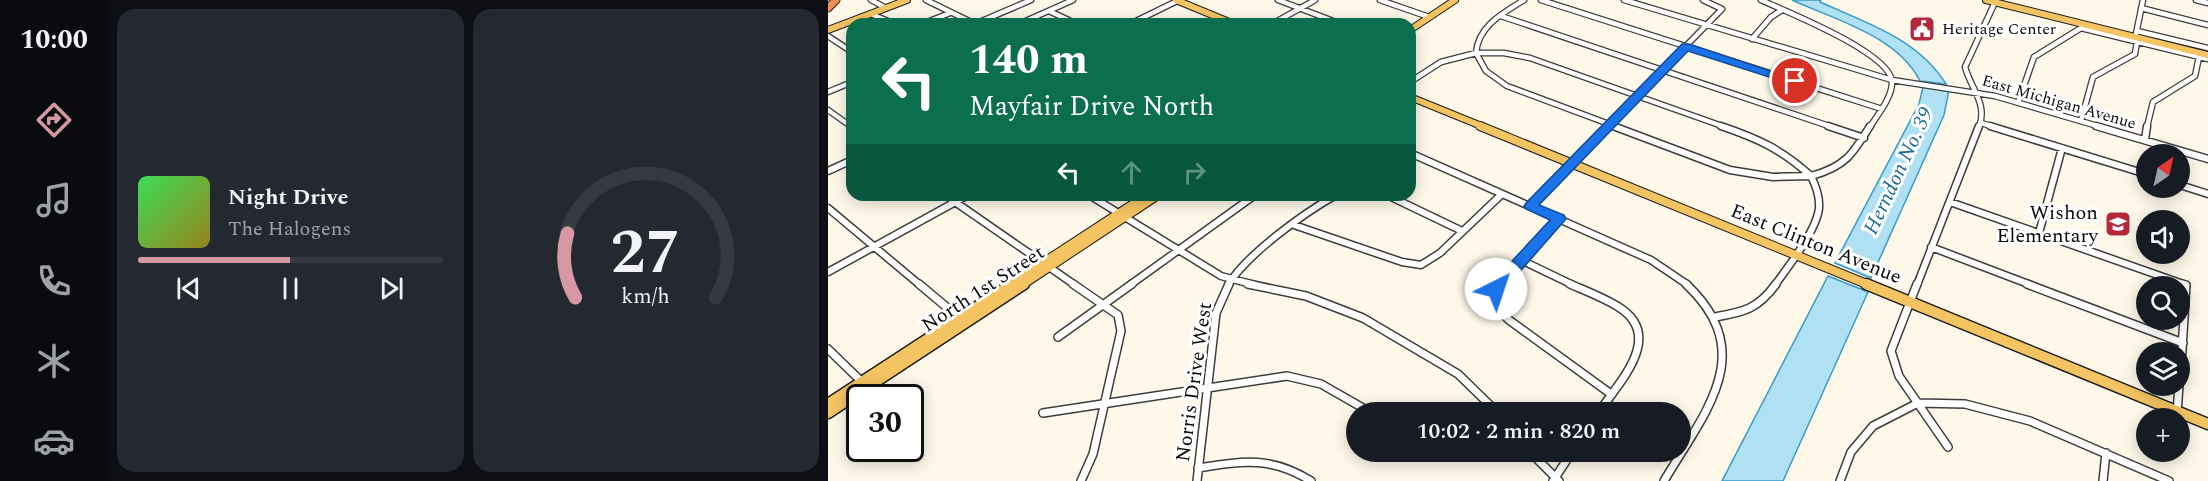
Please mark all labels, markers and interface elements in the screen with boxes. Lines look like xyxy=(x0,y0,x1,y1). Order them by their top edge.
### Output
public building icon: Heritage Center xyxy=(1907,14,1937,44)
place label: Heritage Center xyxy=(1942,17,2056,41)
text: 10:00 xyxy=(20,19,88,61)
text: 140 m xyxy=(969,29,1088,92)
icon: left xyxy=(870,42,948,120)
pin xyxy=(1769,55,1820,106)
icon: arrive xyxy=(1778,64,1811,97)
street label: East Michigan Avenue xyxy=(1979,68,2139,136)
text: Mayfair Drive North xyxy=(969,86,1214,128)
icon: directions xyxy=(33,99,75,141)
water label: Herndon No. 39 xyxy=(1855,102,1943,240)
north arrow xyxy=(2136,144,2190,198)
map controls xyxy=(2136,144,2190,462)
icon: left xyxy=(1052,156,1085,189)
icon: ahead xyxy=(1115,156,1148,189)
icon: right xyxy=(1178,156,1211,189)
icon: music xyxy=(33,179,75,221)
text: Night Drive xyxy=(228,181,348,214)
street label: East Clinton Avenue xyxy=(1726,196,1906,292)
place label: Wishon Elementary xyxy=(1996,198,2099,251)
text: 27 xyxy=(611,206,681,301)
school or university icon: Wishon Elementary xyxy=(2103,209,2133,239)
button: sound xyxy=(2136,210,2190,264)
text: The Halogens xyxy=(228,214,351,244)
street label: North 1st Street xyxy=(916,238,1050,340)
position arrow xyxy=(1464,257,1528,321)
icon: phone xyxy=(33,260,75,302)
icon: previous xyxy=(172,272,205,305)
icon: pause xyxy=(274,272,307,305)
icon: next xyxy=(375,272,408,305)
button: search xyxy=(2136,276,2190,330)
text: km/h xyxy=(622,280,670,313)
street label: Norris Drive West xyxy=(1168,300,1220,464)
icon: climate xyxy=(33,340,75,382)
button: layers xyxy=(2136,342,2190,396)
speed limit sign: 30 xyxy=(846,384,924,462)
button: + xyxy=(2136,408,2190,462)
text: 10:02 · 2 min · 820 m xyxy=(1417,415,1620,448)
icon: car xyxy=(33,420,75,462)

